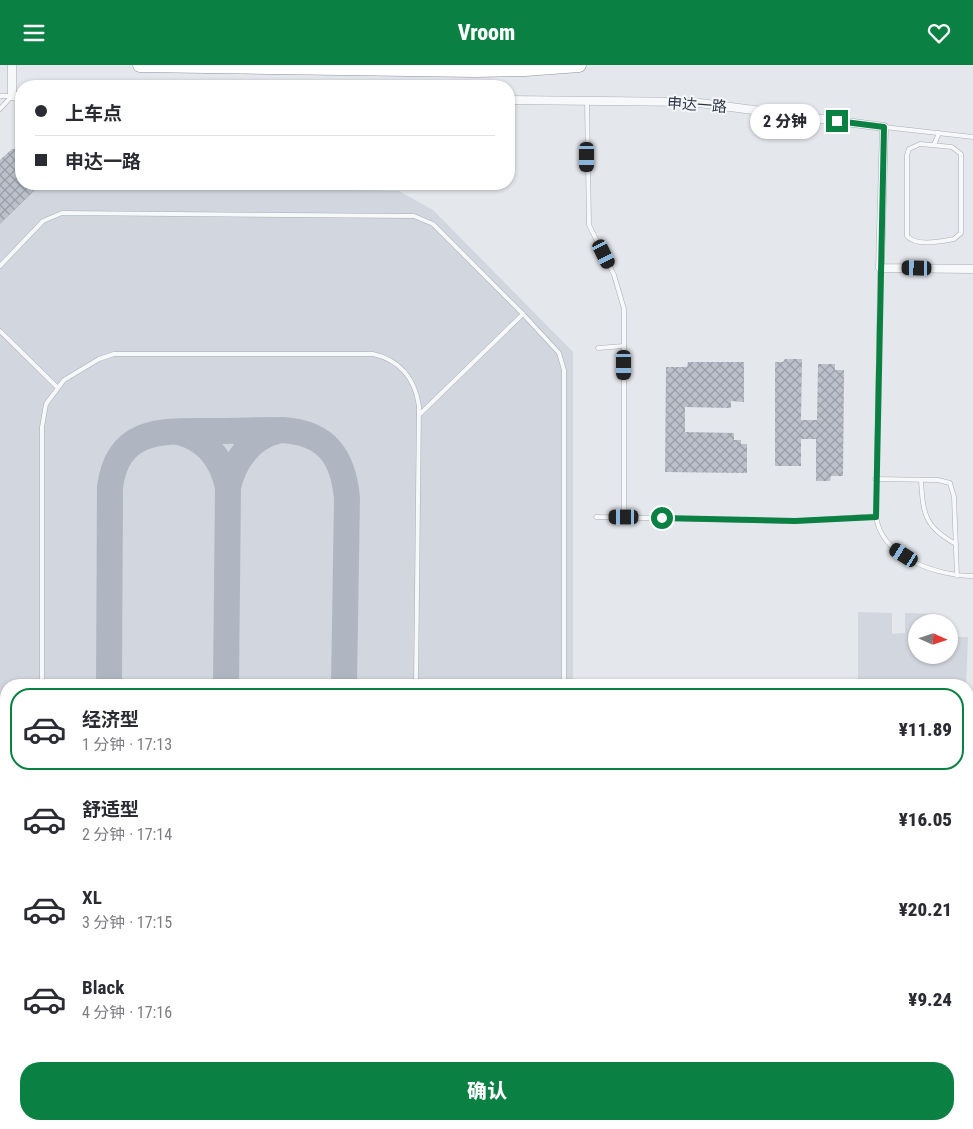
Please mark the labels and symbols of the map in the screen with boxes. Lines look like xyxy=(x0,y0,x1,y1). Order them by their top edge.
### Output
street label: 申达一路 xyxy=(666,94,728,116)
callout: 2 分钟 xyxy=(750,103,820,139)
route end xyxy=(826,110,848,132)
car xyxy=(579,142,594,172)
car xyxy=(590,237,617,271)
car xyxy=(901,260,932,276)
car xyxy=(616,350,631,380)
route start xyxy=(651,507,673,529)
car xyxy=(609,510,639,525)
car xyxy=(887,541,920,569)
north arrow xyxy=(908,614,958,664)

